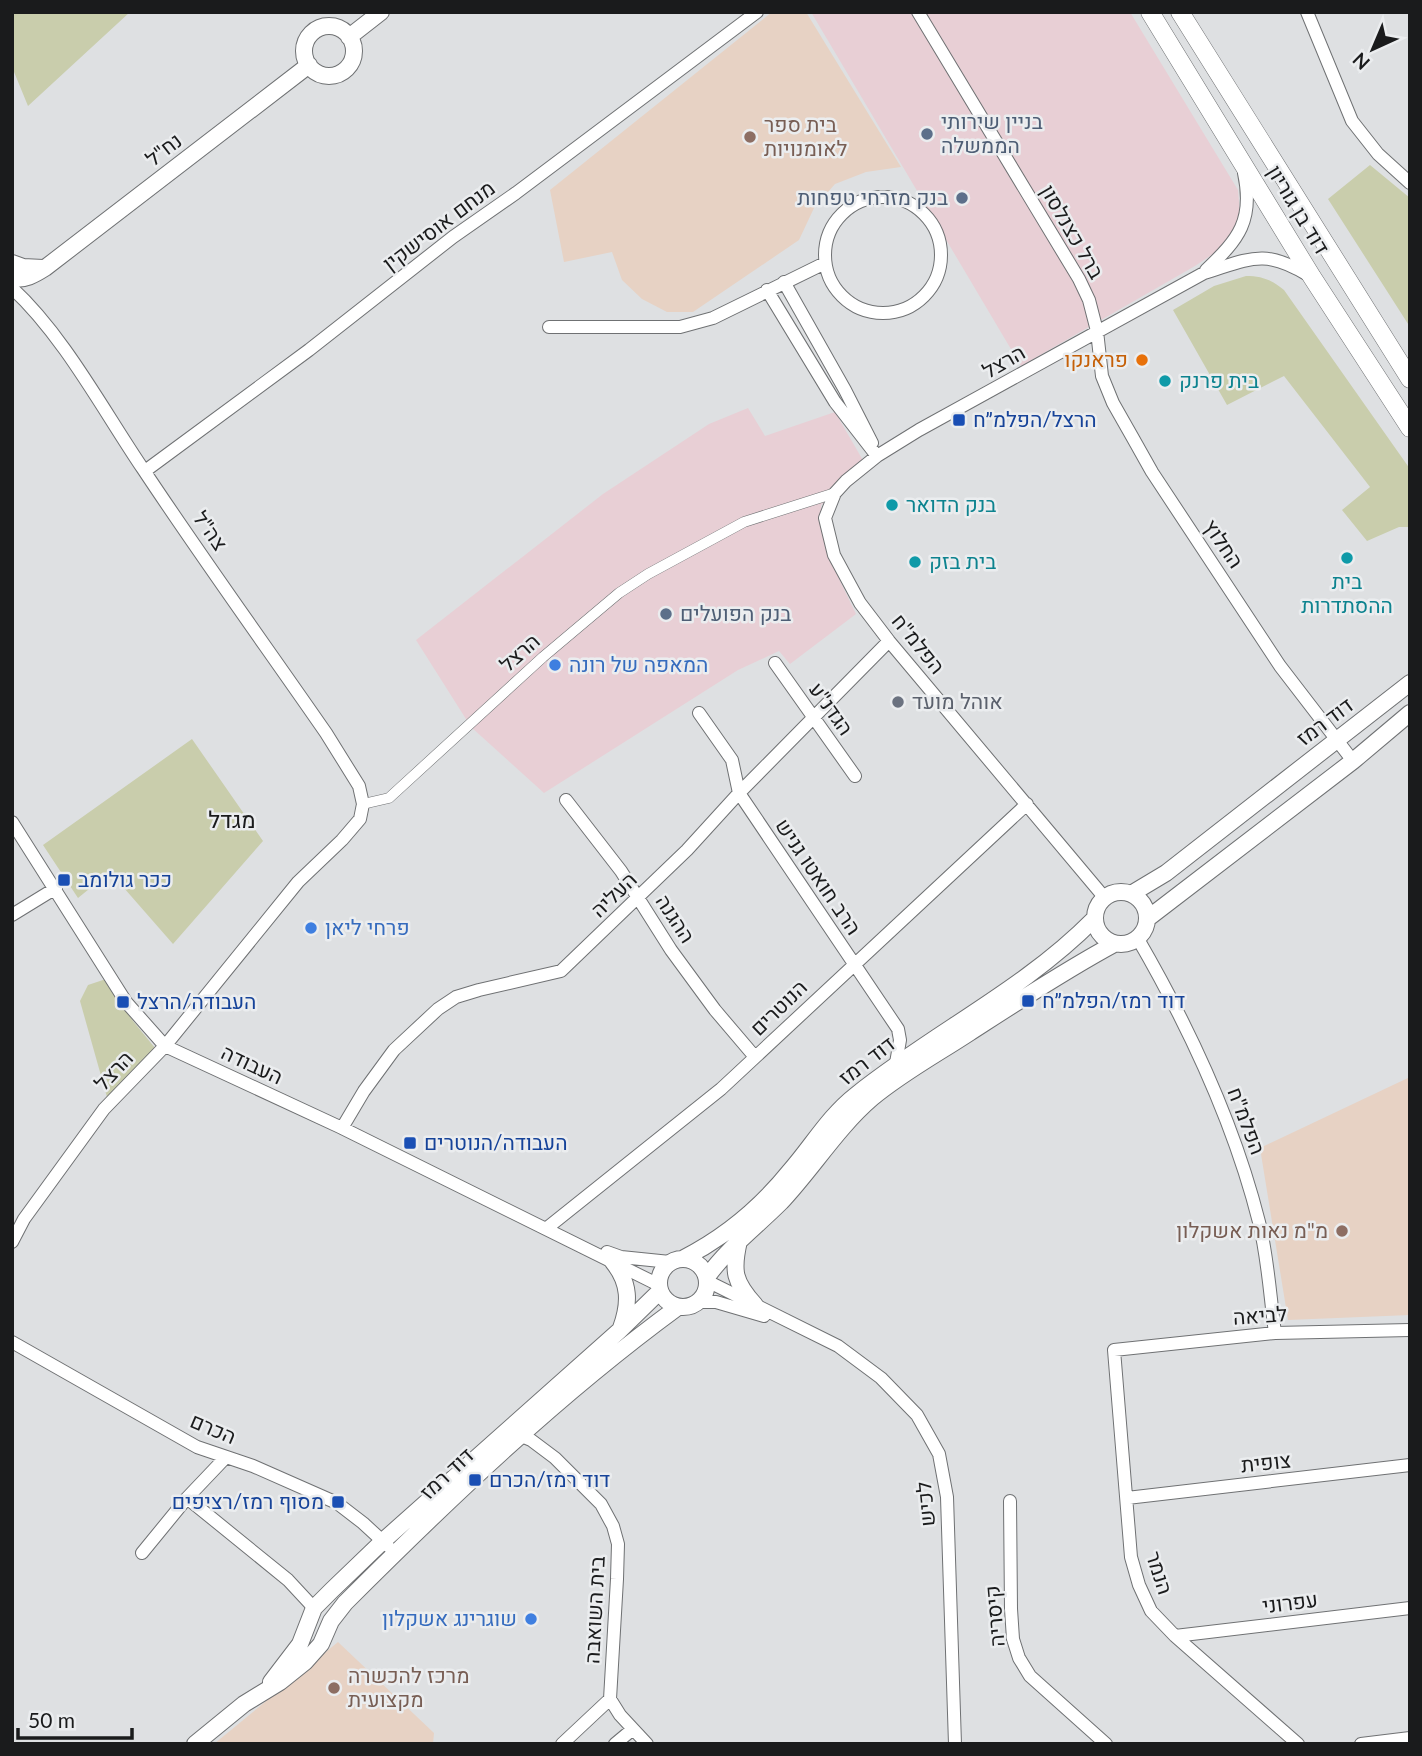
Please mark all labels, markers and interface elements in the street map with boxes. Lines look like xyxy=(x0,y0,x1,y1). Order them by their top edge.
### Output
north arrow xyxy=(1338,14,1408,84)
text: N xyxy=(1348,48,1374,75)
place label: בניין שירותי הממשלה xyxy=(941,108,1043,157)
place label: בית ספר לאומנויות xyxy=(764,111,847,160)
marker: בניין שירותי הממשלה xyxy=(919,126,935,142)
street label: נח"ל xyxy=(140,127,186,171)
marker: בית ספר לאומנויות xyxy=(742,129,758,145)
street label: דוד בן גוריון xyxy=(1263,160,1336,258)
street label: מנחם אוסישקין xyxy=(377,175,499,275)
street label: ברל כצנלסון xyxy=(1036,180,1110,283)
place label: בנק מזרחי טפחות xyxy=(797,184,948,209)
marker: בנק מזרחי טפחות xyxy=(954,190,970,206)
street label: הרצל xyxy=(978,339,1029,383)
place label: פראנקו xyxy=(1064,346,1128,371)
marker: פראנקו xyxy=(1134,352,1150,368)
place label: בית פרנק xyxy=(1179,367,1259,392)
marker: בית פרנק xyxy=(1157,373,1173,389)
place label: הרצל/הפלמ״ח xyxy=(973,406,1097,431)
marker: הרצל/הפלמ״ח xyxy=(951,412,967,428)
place label: בנק הדואר xyxy=(906,491,996,516)
marker: בנק הדואר xyxy=(884,497,900,513)
street label: צה"ל xyxy=(189,506,234,555)
street label: החלוץ xyxy=(1199,514,1250,572)
place label: בית בזק xyxy=(929,548,996,573)
marker: בית ההסתדרות xyxy=(1339,550,1355,566)
marker: בית בזק xyxy=(907,554,923,570)
place label: בית ההסתדרות xyxy=(1301,568,1393,617)
place label: בנק הפועלים xyxy=(680,600,791,625)
marker: בנק הפועלים xyxy=(658,606,674,622)
street label: הפלמ"ח xyxy=(887,608,951,678)
street label: הרצל xyxy=(494,628,544,676)
place label: המאפה של רונה xyxy=(569,651,708,676)
marker: המאפה של רונה xyxy=(547,657,563,673)
street label: הגדנ"ע xyxy=(805,677,859,739)
place label: אוהל מועד xyxy=(912,688,1003,713)
street label: דוד רמז xyxy=(1291,691,1357,750)
marker: אוהל מועד xyxy=(890,694,906,710)
district label: מגדל xyxy=(208,805,256,833)
street label: הרב חואטו גניש xyxy=(771,813,867,939)
place label: ככר גולומב xyxy=(78,866,172,891)
street label: העליה xyxy=(585,866,641,922)
marker: ככר גולומב xyxy=(56,872,72,888)
street label: ההגנה xyxy=(651,889,701,947)
place label: פרחי ליאן xyxy=(325,914,410,939)
marker: פרחי ליאן xyxy=(303,920,319,936)
street label: הנוטרים xyxy=(744,974,811,1040)
place label: דוד רמז/הפלמ״ח xyxy=(1042,987,1185,1012)
place label: העבודה/הרצל xyxy=(137,988,256,1013)
marker: דוד רמז/הפלמ״ח xyxy=(1020,993,1036,1009)
marker: העבודה/הרצל xyxy=(115,994,131,1010)
street label: דוד רמז xyxy=(833,1030,899,1090)
street label: העבודה xyxy=(218,1039,287,1089)
street label: הרצל xyxy=(88,1045,137,1095)
street label: הפלמ"ח xyxy=(1223,1083,1272,1158)
place label: העבודה/הנוטרים xyxy=(424,1129,568,1154)
marker: העבודה/הנוטרים xyxy=(402,1135,418,1151)
place label: מ"מ נאות אשקלון xyxy=(1176,1217,1328,1242)
marker: מ"מ נאות אשקלון xyxy=(1334,1223,1350,1239)
street label: לביאה xyxy=(1232,1300,1288,1329)
street label: הכרם xyxy=(187,1407,240,1448)
street label: דוד רמז xyxy=(414,1442,478,1504)
street label: צופית xyxy=(1240,1446,1292,1477)
place label: דוד רמז/הכרם xyxy=(489,1466,610,1491)
marker: דוד רמז/הכרם xyxy=(467,1472,483,1488)
street label: לכיש xyxy=(910,1480,939,1528)
place label: מסוף רמז/רציפים xyxy=(172,1488,324,1513)
marker: מסוף רמז/רציפים xyxy=(330,1494,346,1510)
street label: הנמר xyxy=(1142,1548,1179,1597)
street label: בית השואבה xyxy=(578,1555,609,1665)
street label: קיסריה xyxy=(978,1584,1009,1648)
street label: עפרוני xyxy=(1261,1586,1319,1617)
place label: שוגרינג אשקלון xyxy=(382,1605,517,1630)
marker: שוגרינג אשקלון xyxy=(523,1611,539,1627)
place label: מרכז להכשרה מקצועית xyxy=(348,1662,469,1711)
marker: מרכז להכשרה מקצועית xyxy=(326,1680,342,1696)
scale bar xyxy=(18,1696,131,1740)
text: 50 m xyxy=(28,1707,75,1732)

